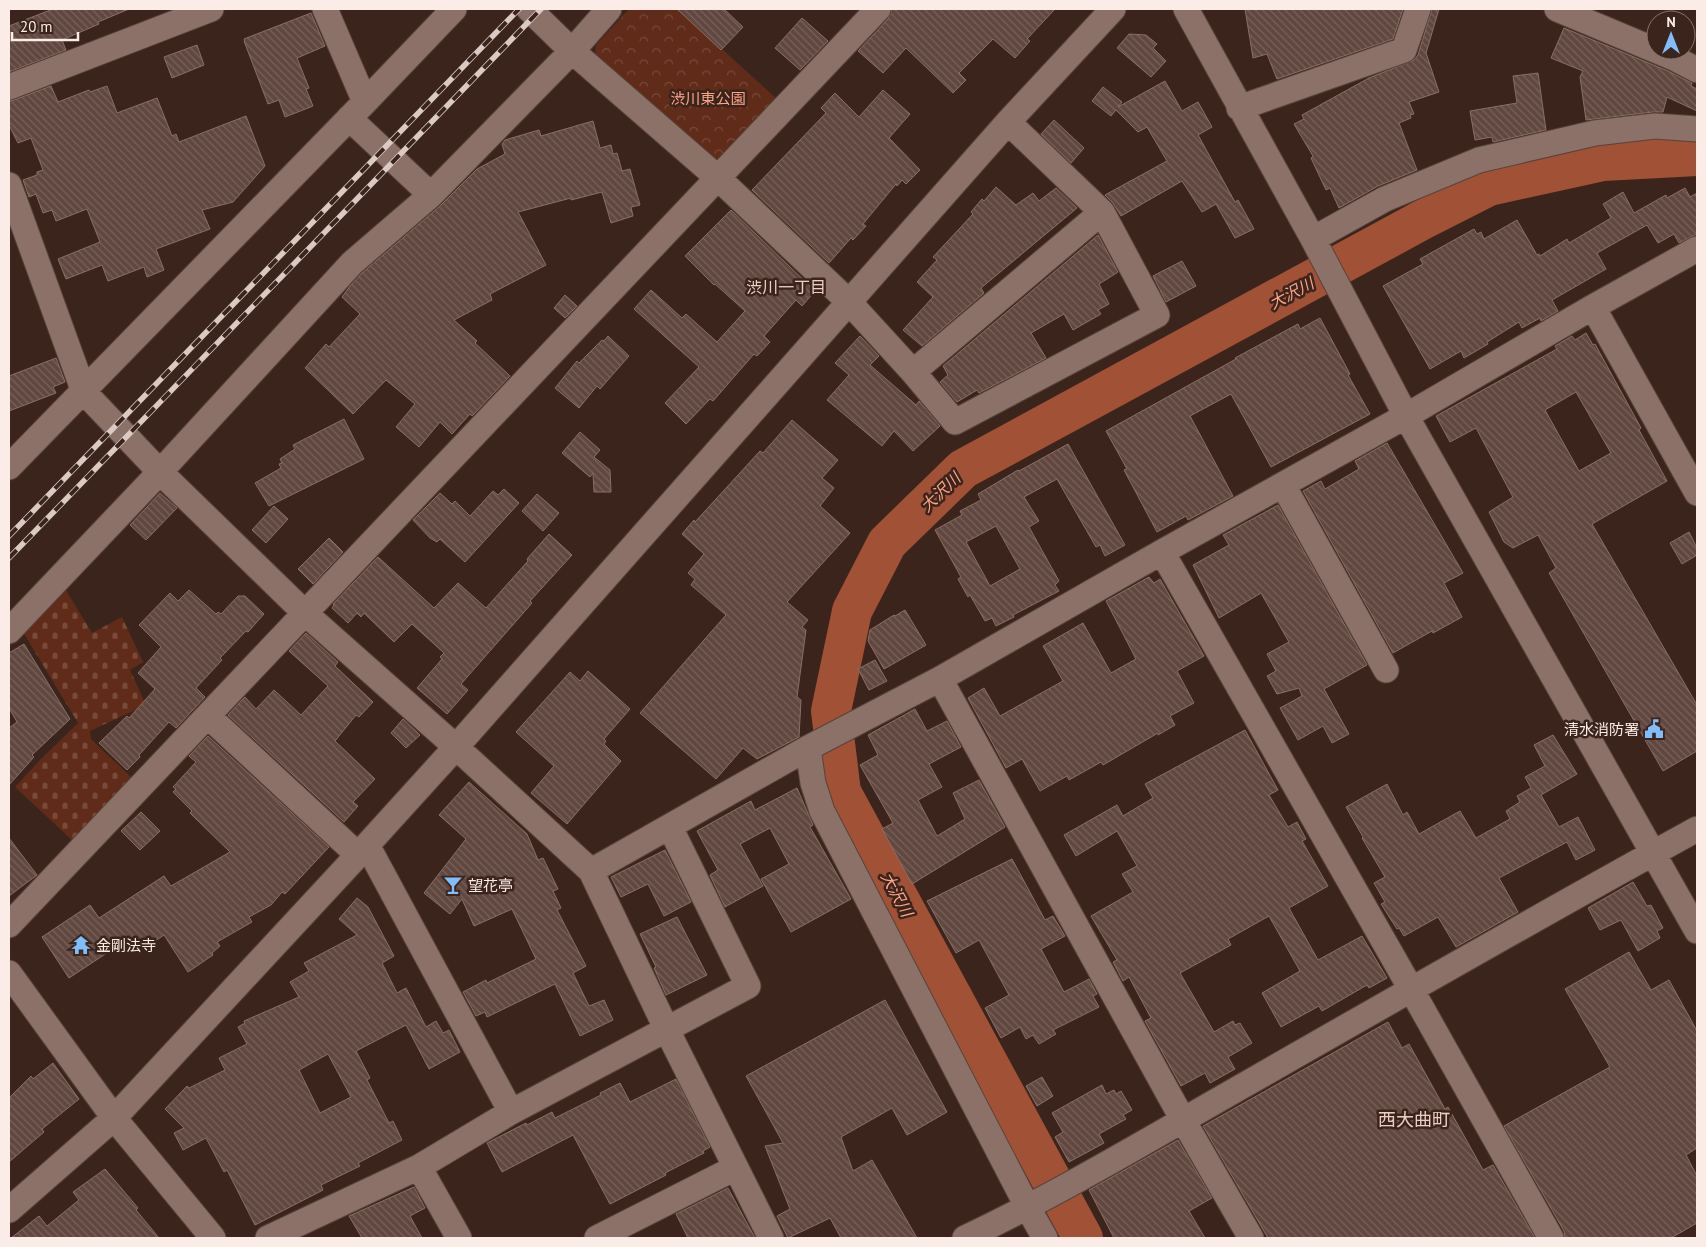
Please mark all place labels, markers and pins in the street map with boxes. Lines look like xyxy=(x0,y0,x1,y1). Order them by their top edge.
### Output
public building icon: 清水消防署 xyxy=(1643,718,1665,740)
place label: 清水消防署 xyxy=(1564,720,1639,739)
bar icon: 望花亭 xyxy=(442,874,464,896)
place label: 望花亭 xyxy=(468,876,513,895)
temple icon: 金剛法寺 xyxy=(70,934,92,956)
place label: 金剛法寺 xyxy=(96,936,156,955)

